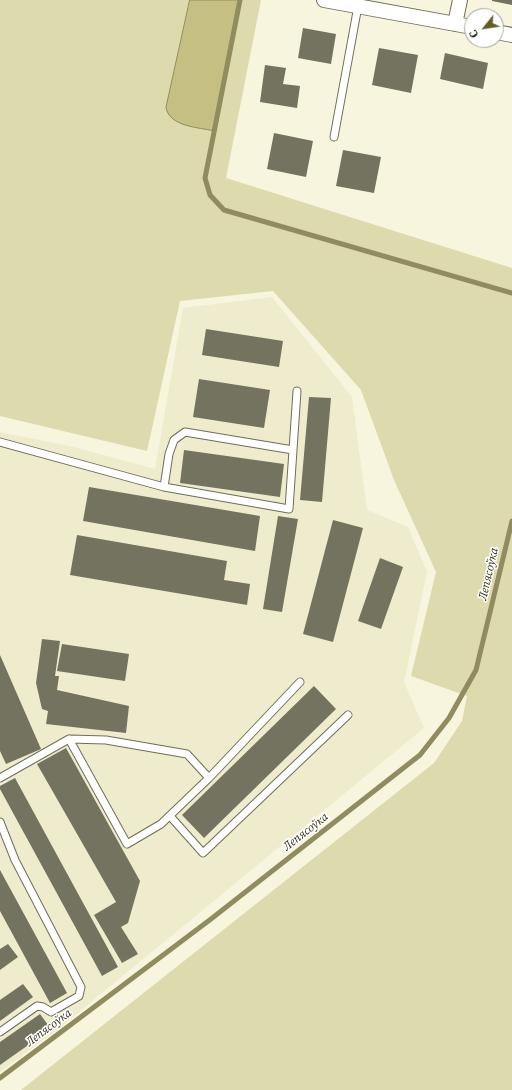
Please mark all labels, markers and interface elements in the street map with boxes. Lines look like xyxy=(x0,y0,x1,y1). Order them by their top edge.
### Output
north arrow xyxy=(464,8,504,48)
text: С xyxy=(466,27,482,40)
water label: Лепясоўка xyxy=(476,546,502,602)
water label: Лепясоўка xyxy=(280,810,332,854)
water label: Лепясоўка xyxy=(23,1006,75,1050)

